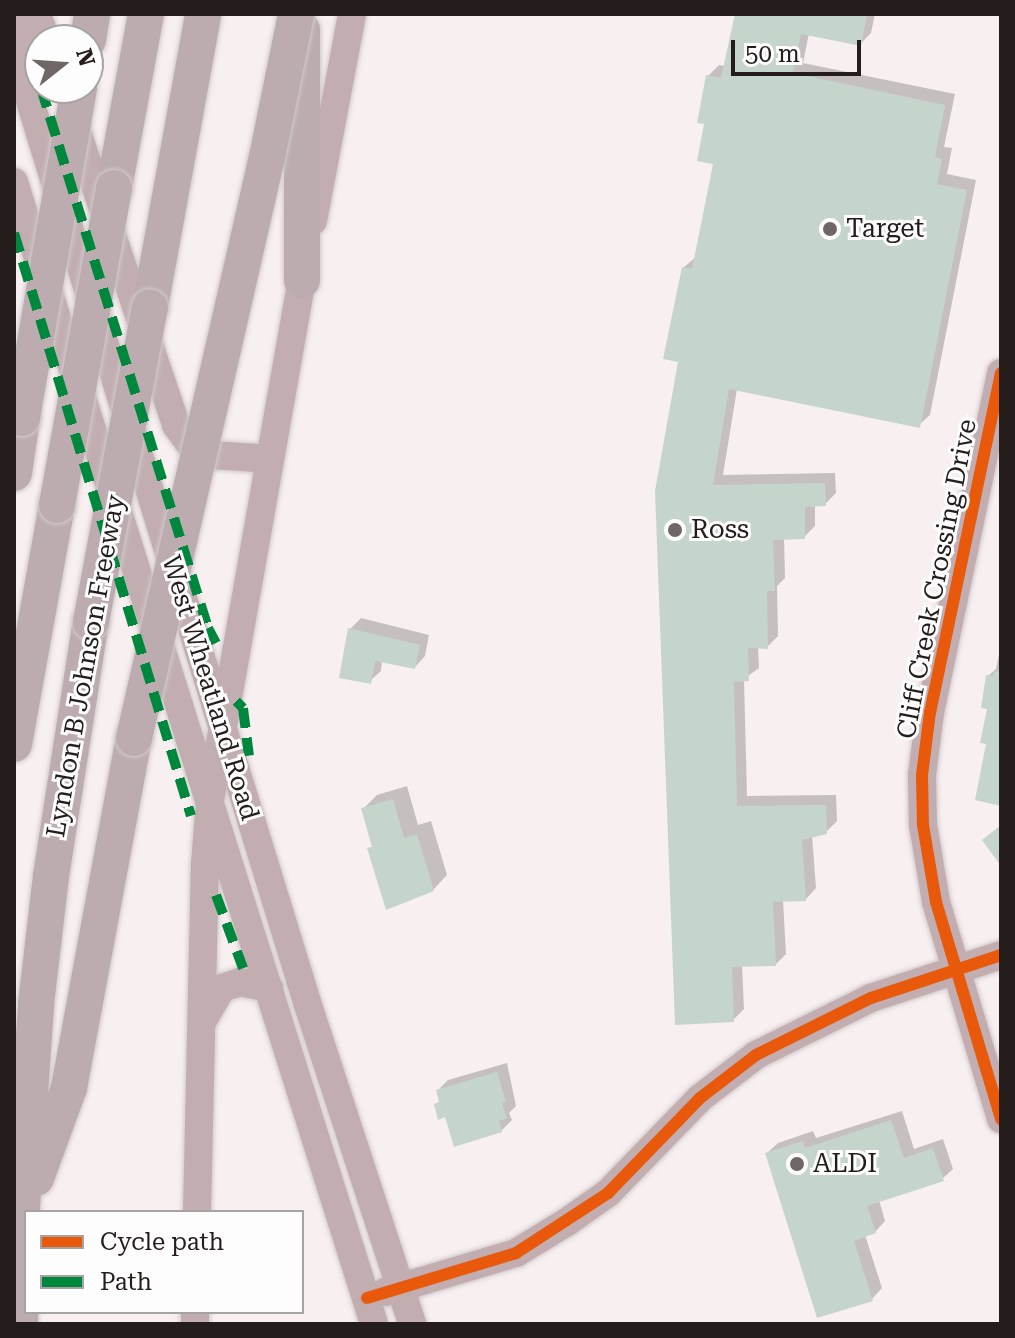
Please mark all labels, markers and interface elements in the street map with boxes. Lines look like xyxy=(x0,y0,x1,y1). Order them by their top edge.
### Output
north arrow xyxy=(24,24,104,104)
scale bar xyxy=(735,24,865,74)
text: 50 m xyxy=(745,40,800,68)
text: N xyxy=(71,46,100,69)
place label: Target xyxy=(846,213,924,245)
marker: Target xyxy=(821,220,839,238)
street label: Cliff Creek Crossing Drive xyxy=(891,416,983,742)
street label: Lyndon B Johnson Freeway xyxy=(40,492,132,840)
place label: Ross xyxy=(691,514,749,546)
marker: Ross xyxy=(666,521,684,539)
street label: West Wheatland Road xyxy=(155,552,265,824)
place label: ALDI xyxy=(813,1148,877,1180)
marker: ALDI xyxy=(788,1155,806,1173)
legend xyxy=(24,1210,304,1314)
text: Cycle path xyxy=(100,1228,224,1256)
text: Path xyxy=(100,1268,152,1296)

